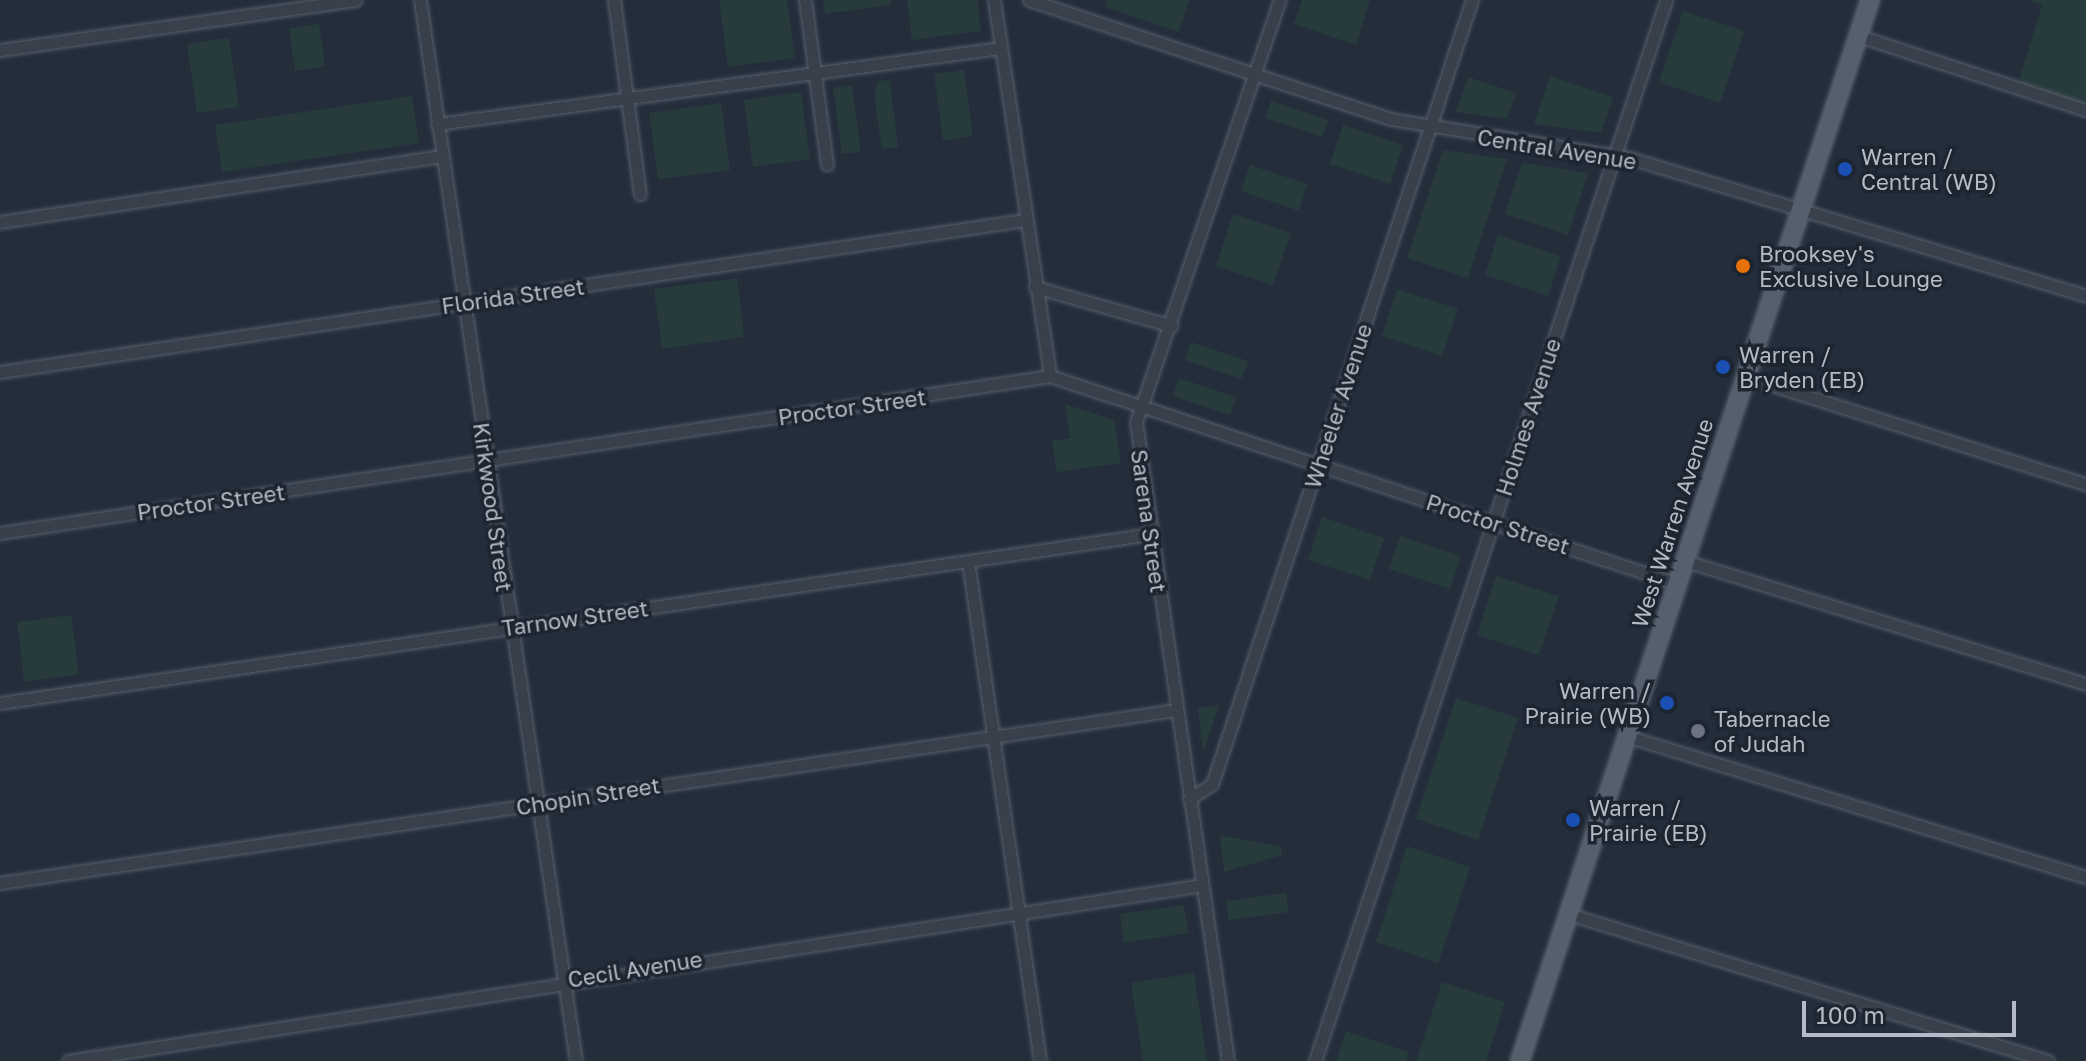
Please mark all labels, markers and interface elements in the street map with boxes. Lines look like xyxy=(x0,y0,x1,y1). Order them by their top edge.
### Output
street label: Central Avenue xyxy=(1476,123,1638,175)
place label: Warren / Central (WB) xyxy=(1861,143,1997,194)
marker: Warren / Central (WB) xyxy=(1836,160,1854,178)
place label: Brooksey's Exclusive Lounge xyxy=(1759,240,1943,292)
marker: Brooksey's Exclusive Lounge xyxy=(1734,257,1752,275)
street label: Florida Street xyxy=(440,273,586,319)
street label: Wheeler Avenue xyxy=(1299,320,1377,492)
street label: Holmes Avenue xyxy=(1490,335,1566,499)
place label: Warren / Bryden (EB) xyxy=(1739,341,1865,392)
marker: Warren / Bryden (EB) xyxy=(1714,358,1732,376)
street label: Proctor Street xyxy=(776,384,928,430)
street label: West Warren Avenue xyxy=(1626,415,1718,631)
street label: Kirkwood Street xyxy=(468,421,518,593)
street label: Sarena Street xyxy=(1126,448,1172,594)
street label: Proctor Street xyxy=(135,479,287,525)
street label: Proctor Street xyxy=(1423,488,1573,560)
street label: Tarnow Street xyxy=(500,595,650,641)
place label: Warren / Prairie (WB) xyxy=(1525,677,1651,728)
marker: Warren / Prairie (WB) xyxy=(1658,694,1676,712)
place label: Tabernacle of Judah xyxy=(1714,705,1830,756)
marker: Tabernacle of Judah xyxy=(1689,722,1707,740)
street label: Chopin Street xyxy=(514,772,662,820)
place label: Warren / Prairie (EB) xyxy=(1589,794,1708,846)
marker: Warren / Prairie (EB) xyxy=(1564,811,1582,829)
street label: Cecil Avenue xyxy=(566,945,704,993)
scale bar xyxy=(1806,985,2020,1035)
text: 100 m xyxy=(1816,1000,1885,1029)

